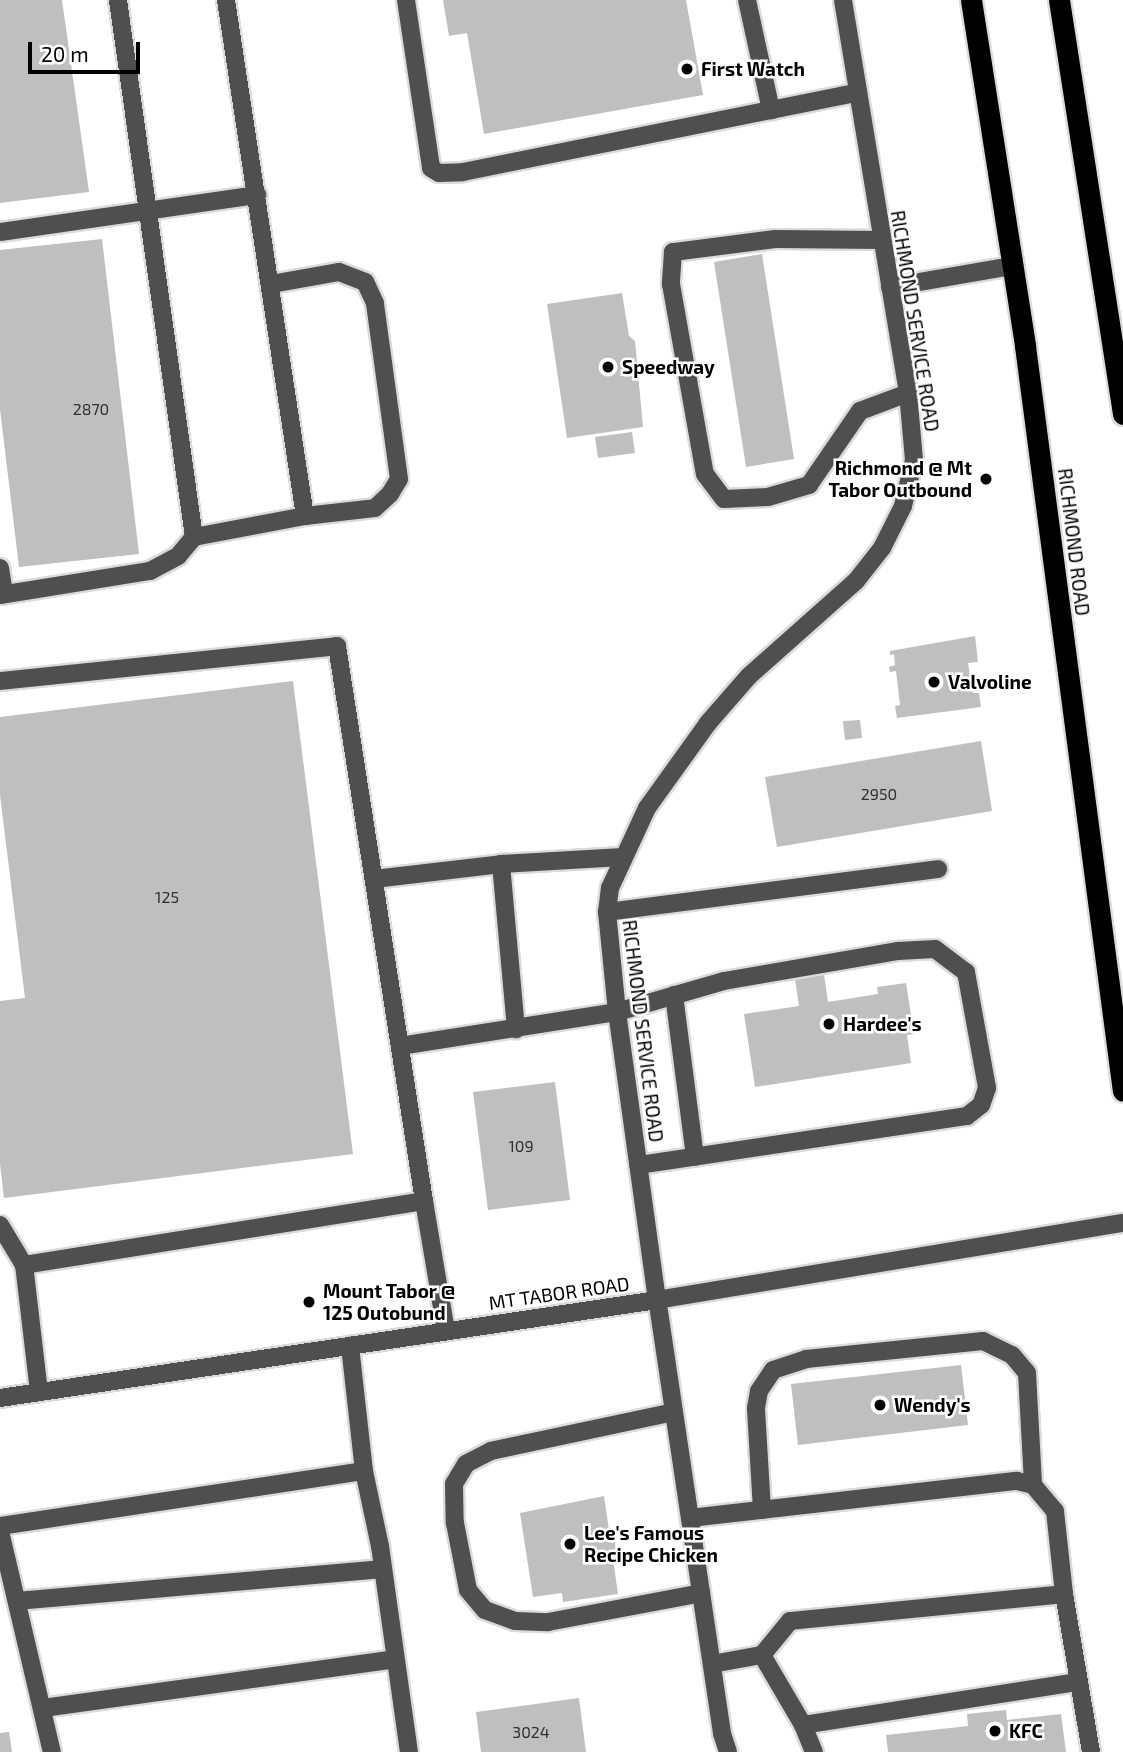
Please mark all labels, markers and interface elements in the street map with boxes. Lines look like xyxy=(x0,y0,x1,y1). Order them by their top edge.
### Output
scale bar xyxy=(32,28,144,72)
text: 20 m xyxy=(41,41,89,66)
place label: First Watch xyxy=(701,58,805,80)
marker: First Watch xyxy=(679,61,695,77)
street label: RICHMOND SERVICE ROAD xyxy=(886,209,944,433)
place label: Speedway xyxy=(622,356,715,378)
marker: Speedway xyxy=(600,359,616,375)
house number: 2870 xyxy=(73,399,109,419)
place label: Richmond @ Mt Tabor Outbound xyxy=(828,457,972,501)
street label: RICHMOND ROAD xyxy=(1054,467,1094,617)
marker: Richmond @ Mt Tabor Outbound xyxy=(978,471,994,487)
place label: Valvoline xyxy=(948,671,1032,693)
marker: Valvoline xyxy=(926,674,942,690)
house number: 2950 xyxy=(861,784,897,804)
house number: 125 xyxy=(155,887,179,907)
street label: RICHMOND SERVICE ROAD xyxy=(618,919,668,1143)
place label: Hardee's xyxy=(843,1013,922,1035)
marker: Hardee's xyxy=(821,1016,837,1032)
house number: 109 xyxy=(508,1136,534,1156)
street label: MT TABOR ROAD xyxy=(487,1272,631,1314)
place label: Mount Tabor @ 125 Outobund xyxy=(323,1280,456,1324)
marker: Mount Tabor @ 125 Outobund xyxy=(301,1294,317,1310)
place label: Wendy's xyxy=(894,1394,971,1416)
marker: Wendy's xyxy=(872,1397,888,1413)
place label: Lee's Famous Recipe Chicken xyxy=(584,1522,718,1566)
marker: Lee's Famous Recipe Chicken xyxy=(562,1536,578,1552)
place label: KFC xyxy=(1009,1720,1043,1742)
house number: 3024 xyxy=(512,1722,550,1742)
marker: KFC xyxy=(987,1723,1003,1739)

